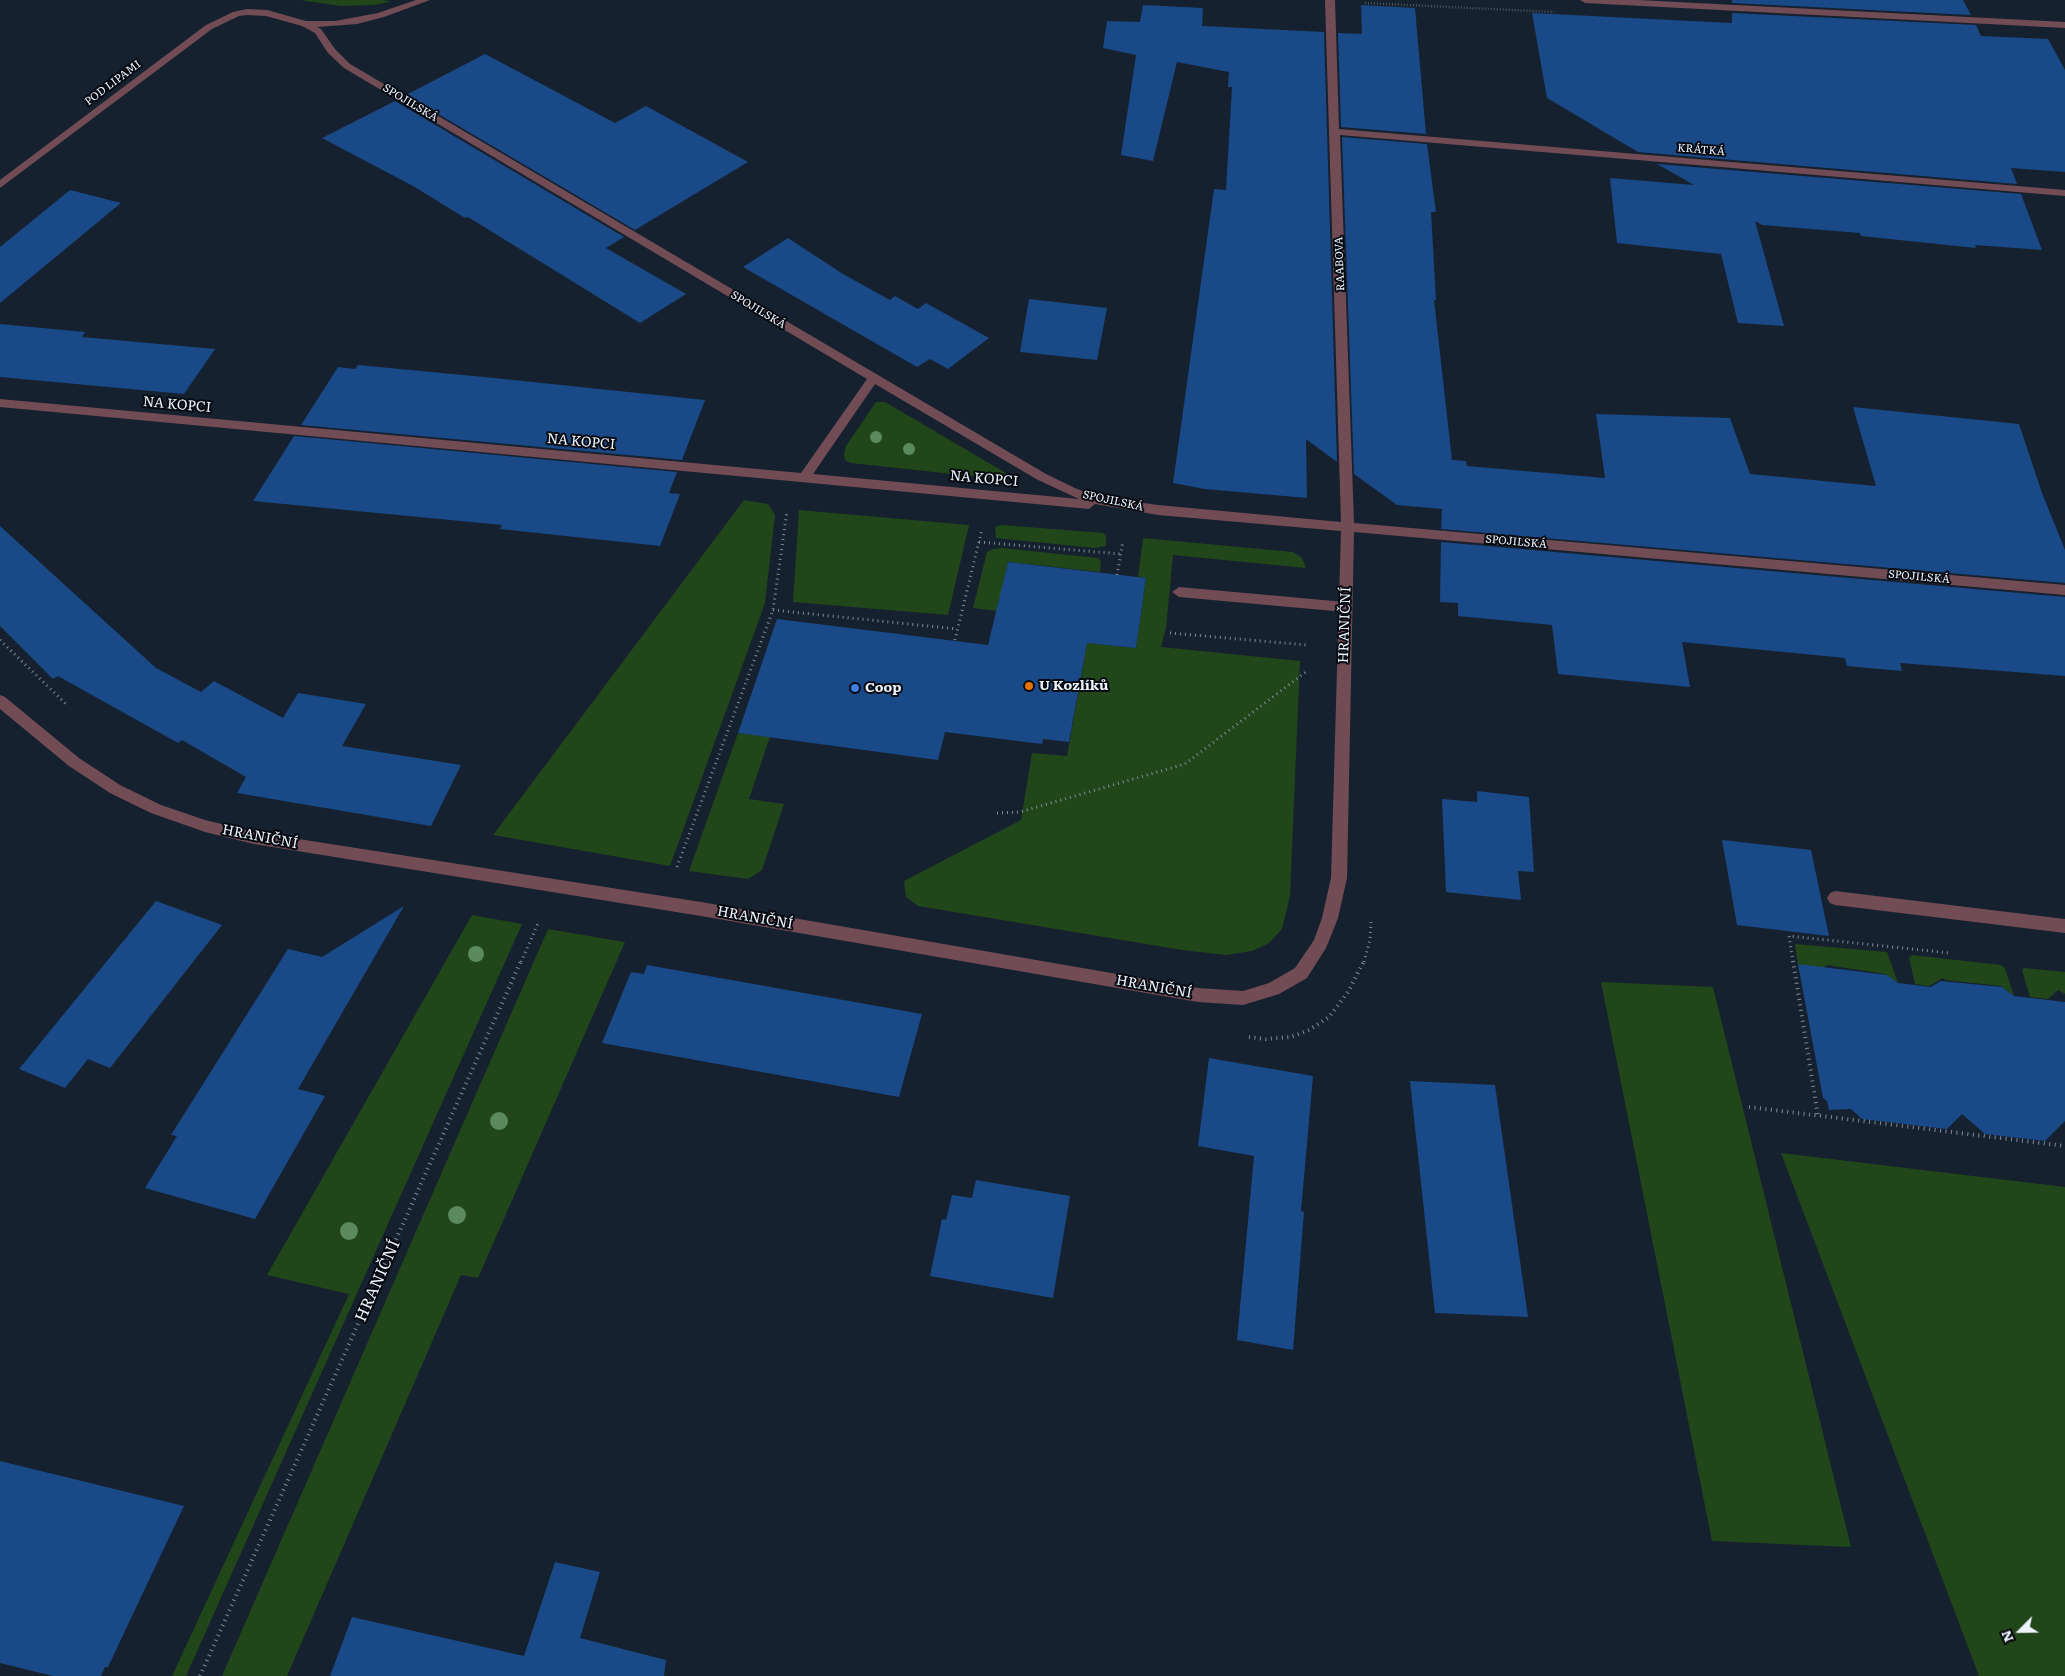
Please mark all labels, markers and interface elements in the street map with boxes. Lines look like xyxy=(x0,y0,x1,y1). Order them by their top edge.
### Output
street label: POD LIPAMI xyxy=(82,58,144,108)
street label: SPOJILSKÁ xyxy=(380,81,440,125)
street label: KRÁTKÁ xyxy=(1677,141,1725,159)
street label: RAABOVA xyxy=(1332,237,1348,291)
street label: SPOJILSKÁ xyxy=(728,288,788,332)
street label: NA KOPCI xyxy=(142,394,212,416)
street label: NA KOPCI xyxy=(546,431,616,453)
street label: NA KOPCI xyxy=(949,468,1019,490)
street label: SPOJILSKÁ xyxy=(1081,488,1145,514)
street label: SPOJILSKÁ xyxy=(1485,533,1547,551)
street label: SPOJILSKÁ xyxy=(1888,568,1950,586)
street label: HRANIČNÍ xyxy=(1335,586,1355,664)
place label: U Kozlíků xyxy=(1039,678,1109,694)
place label: Coop xyxy=(865,680,901,696)
marker: U Kozlíků xyxy=(1023,680,1035,692)
marker: Coop xyxy=(849,682,861,694)
street label: HRANIČNÍ xyxy=(221,821,299,853)
street label: HRANIČNÍ xyxy=(716,903,794,933)
street label: HRANIČNÍ xyxy=(1115,972,1193,1002)
street label: HRANIČNÍ xyxy=(351,1237,405,1325)
north arrow xyxy=(1995,1606,2045,1656)
text: N xyxy=(1995,1628,2018,1646)

